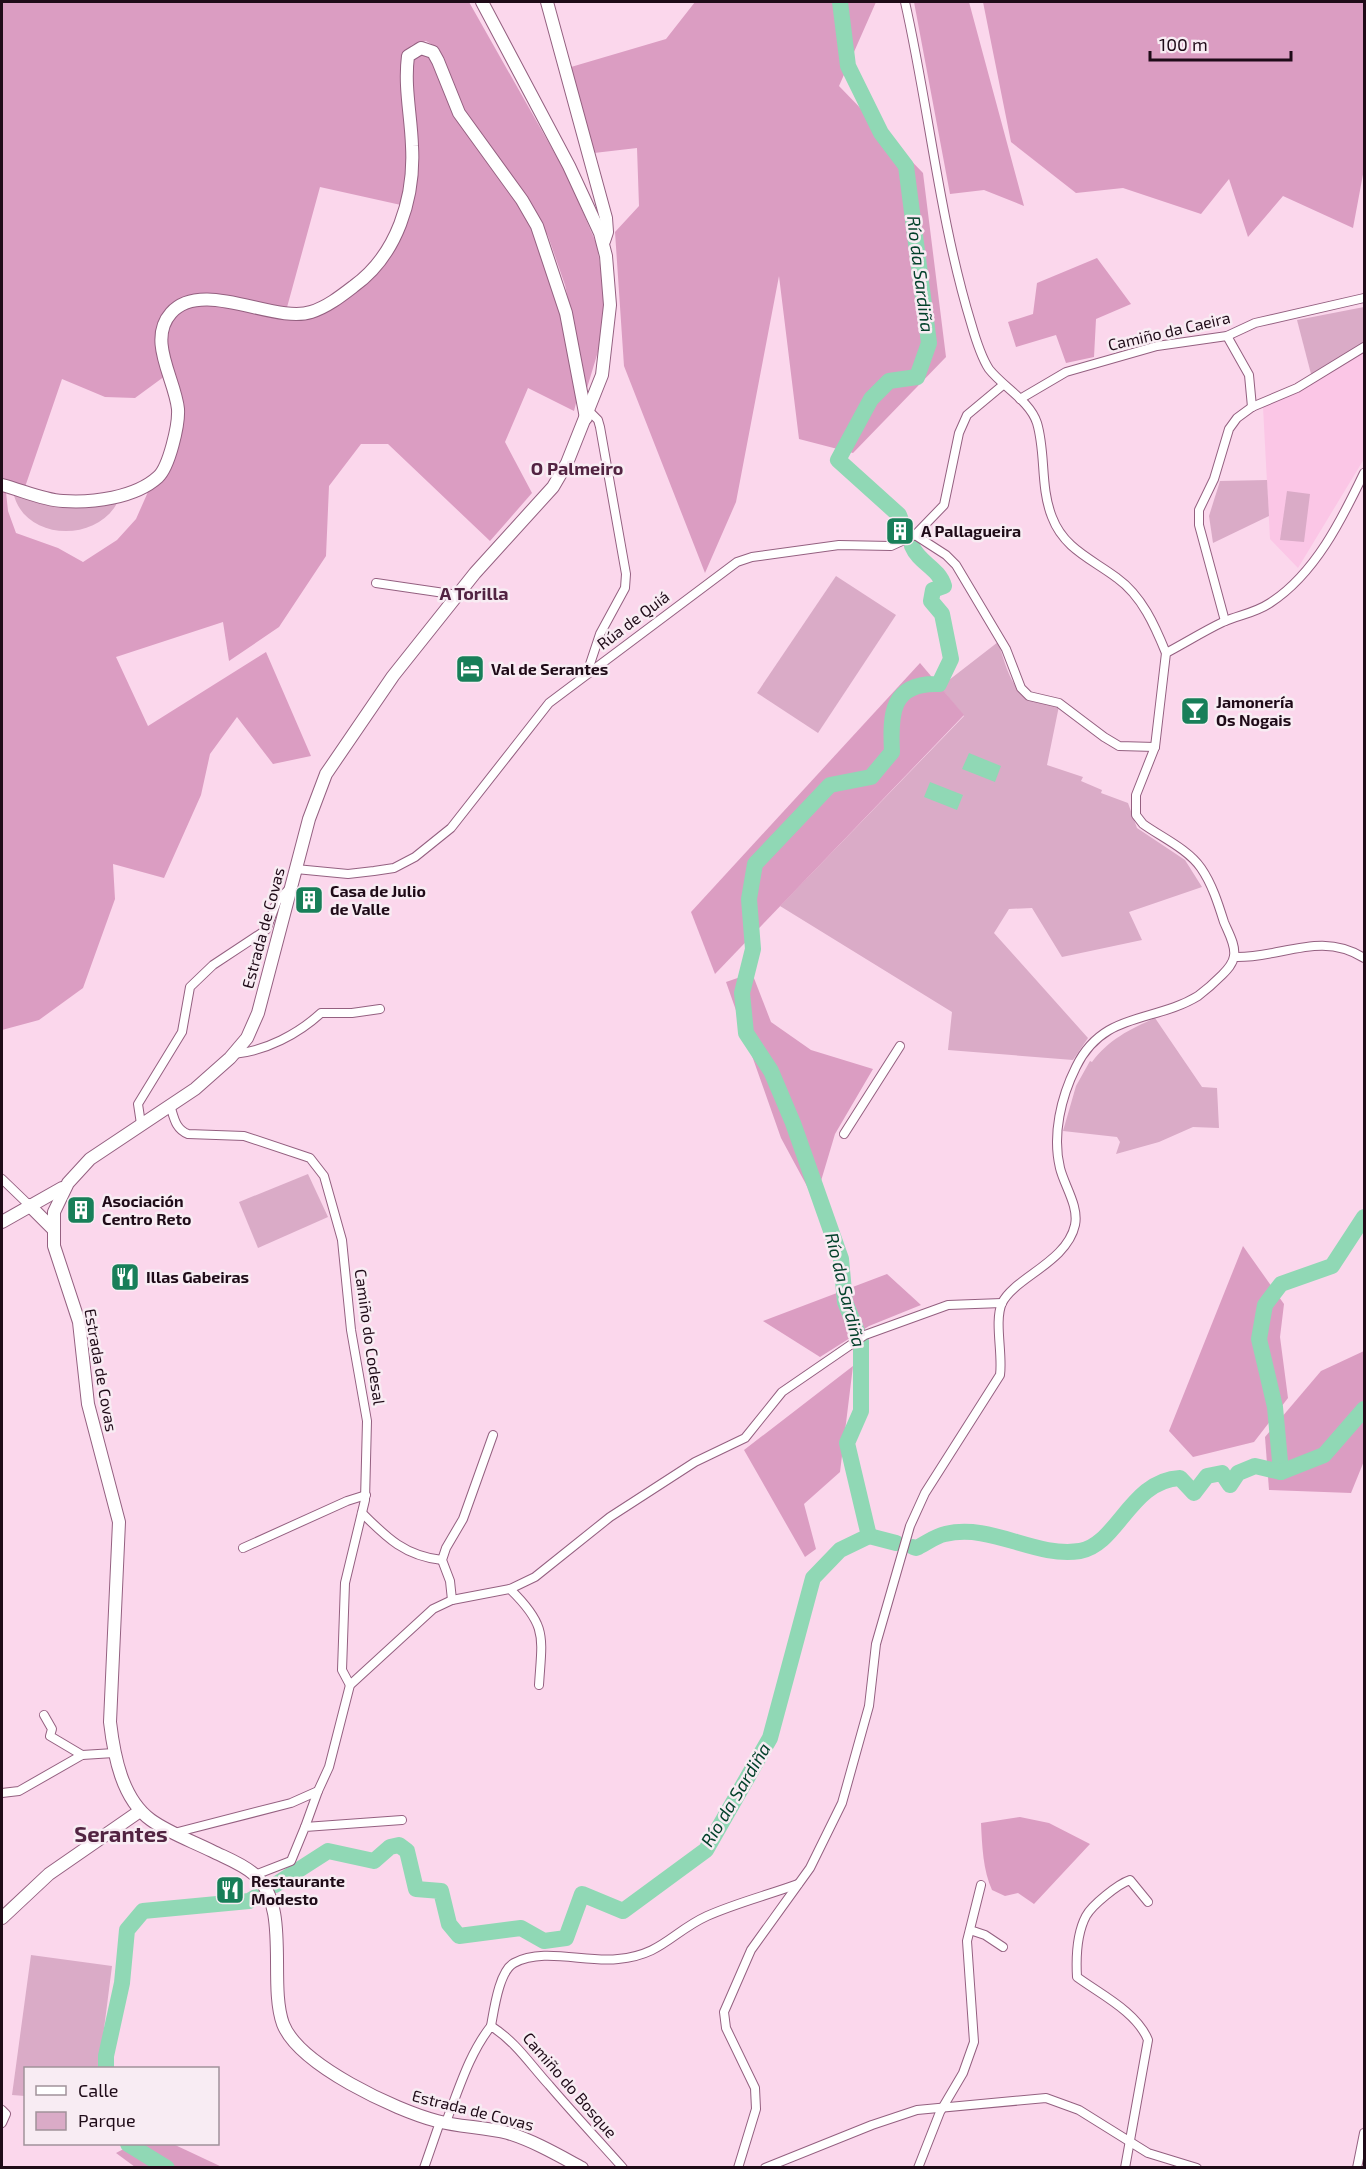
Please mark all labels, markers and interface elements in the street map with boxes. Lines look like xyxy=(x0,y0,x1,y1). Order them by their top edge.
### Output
scale bar xyxy=(1150,24,1291,62)
text: 100 m xyxy=(1159,33,1208,55)
water label: Río da Sardiña xyxy=(903,214,939,333)
street label: Camiño da Caeira xyxy=(1106,307,1232,354)
district label: O Palmeiro xyxy=(531,457,623,479)
building icon: A Pallagueira xyxy=(884,515,916,547)
place label: A Pallagueira xyxy=(921,521,1021,540)
district label: A Torilla xyxy=(439,582,509,604)
street label: Rúa de Quiá xyxy=(593,586,673,654)
hotel icon: Val de Serantes xyxy=(454,653,486,685)
place label: Val de Serantes xyxy=(491,659,608,678)
place label: Jamonería Os Nogais xyxy=(1216,692,1294,729)
bar icon: Jamonería Os Nogais xyxy=(1179,695,1211,727)
street label: Estrada de Covas xyxy=(237,865,288,991)
place label: Casa de Julio de Valle xyxy=(330,881,426,918)
building icon: Casa de Julio de Valle xyxy=(293,884,325,916)
place label: Asociación Centro Reto xyxy=(102,1191,192,1228)
building icon: Asociación Centro Reto xyxy=(65,1194,97,1226)
water label: Río da Sardiña xyxy=(821,1230,871,1349)
restaurant icon: Illas Gabeiras xyxy=(109,1261,141,1293)
place label: Illas Gabeiras xyxy=(146,1267,249,1286)
street label: Camiño do Codesal xyxy=(352,1268,389,1406)
street label: Estrada de Covas xyxy=(81,1307,122,1433)
water label: Río da Sardiña xyxy=(696,1739,775,1850)
district label: Serantes xyxy=(74,1820,168,1846)
place label: Restaurante Modesto xyxy=(251,1871,345,1908)
restaurant icon: Restaurante Modesto xyxy=(214,1874,246,1906)
street label: Camiño do Bosque xyxy=(519,2028,621,2141)
legend xyxy=(24,2067,219,2145)
text: Calle xyxy=(78,2079,119,2101)
street label: Estrada de Covas xyxy=(410,2085,536,2134)
text: Parque xyxy=(78,2109,136,2131)

